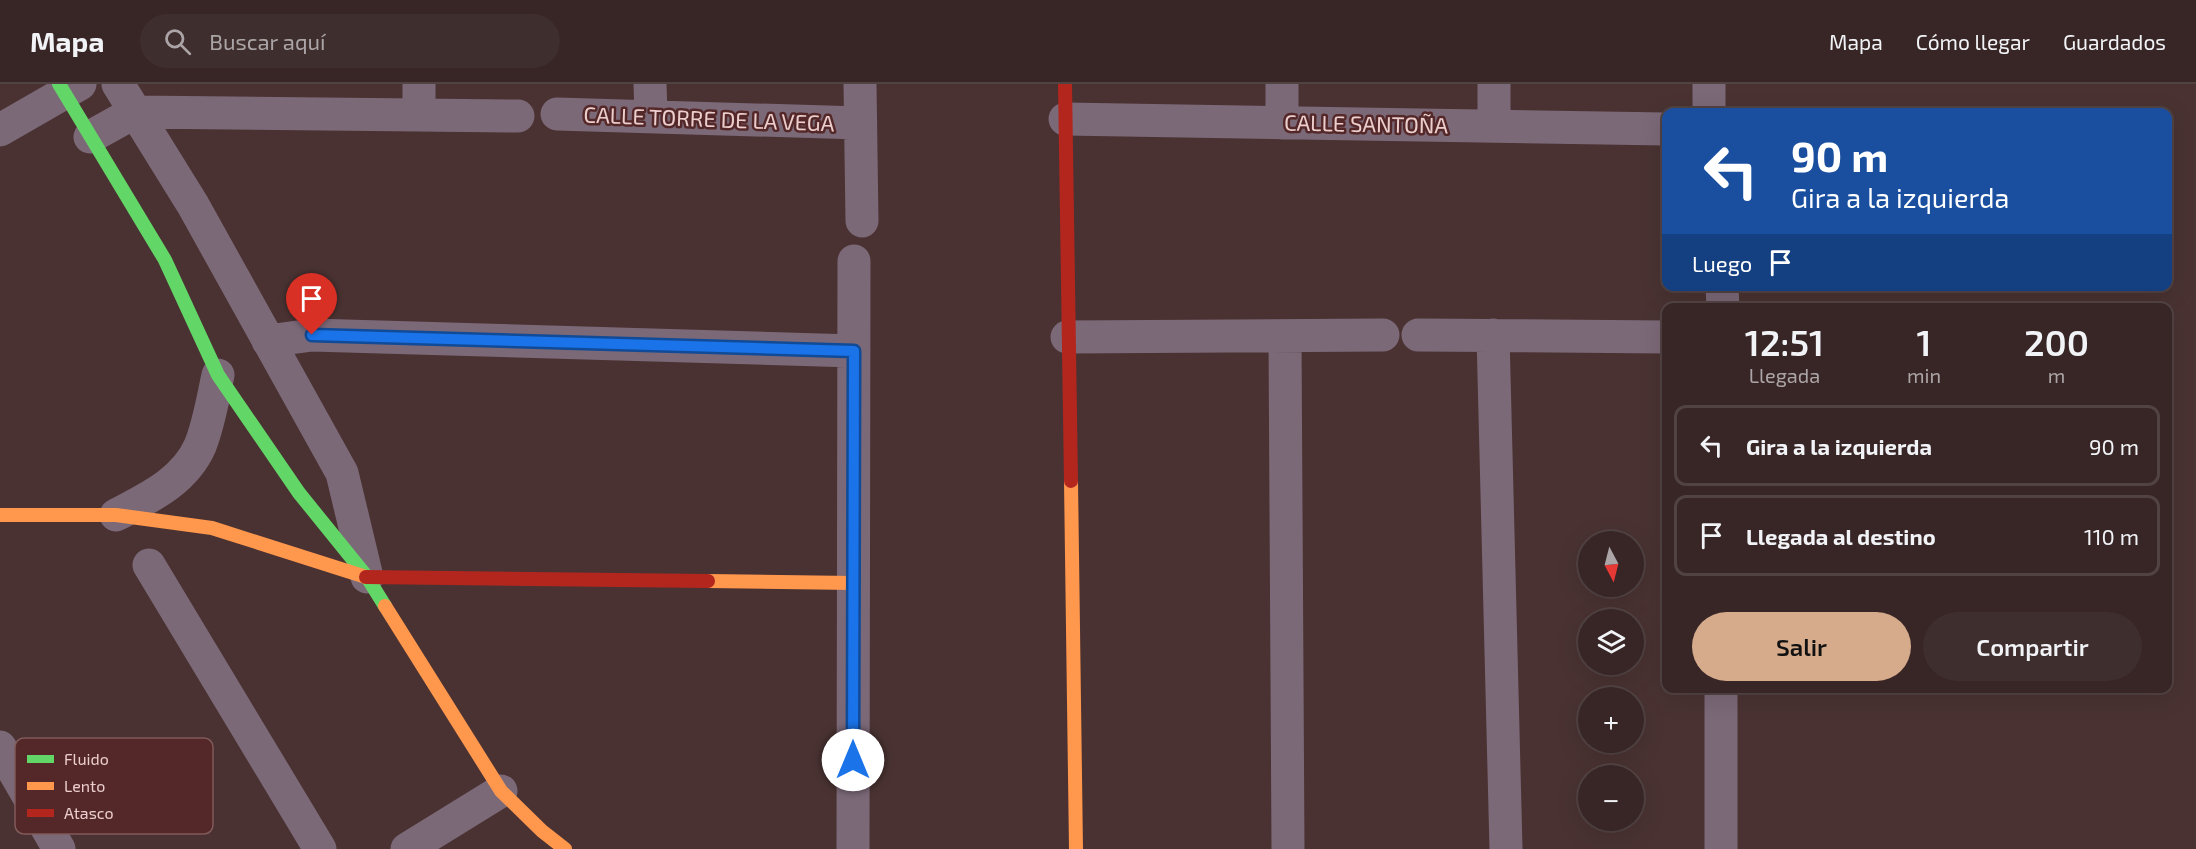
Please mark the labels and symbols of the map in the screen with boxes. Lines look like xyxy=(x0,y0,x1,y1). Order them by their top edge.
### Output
street label: CALLE TORRE DE LA VEGA xyxy=(583,101,835,135)
street label: CALLE SANTOÑA xyxy=(1284,109,1449,137)
pin xyxy=(286,273,337,335)
north arrow xyxy=(1578,531,1644,597)
position arrow xyxy=(821,728,885,792)
legend xyxy=(15,738,213,834)
text: Fluido xyxy=(64,749,109,768)
text: Lento xyxy=(64,776,105,795)
text: Atasco xyxy=(64,803,114,822)

